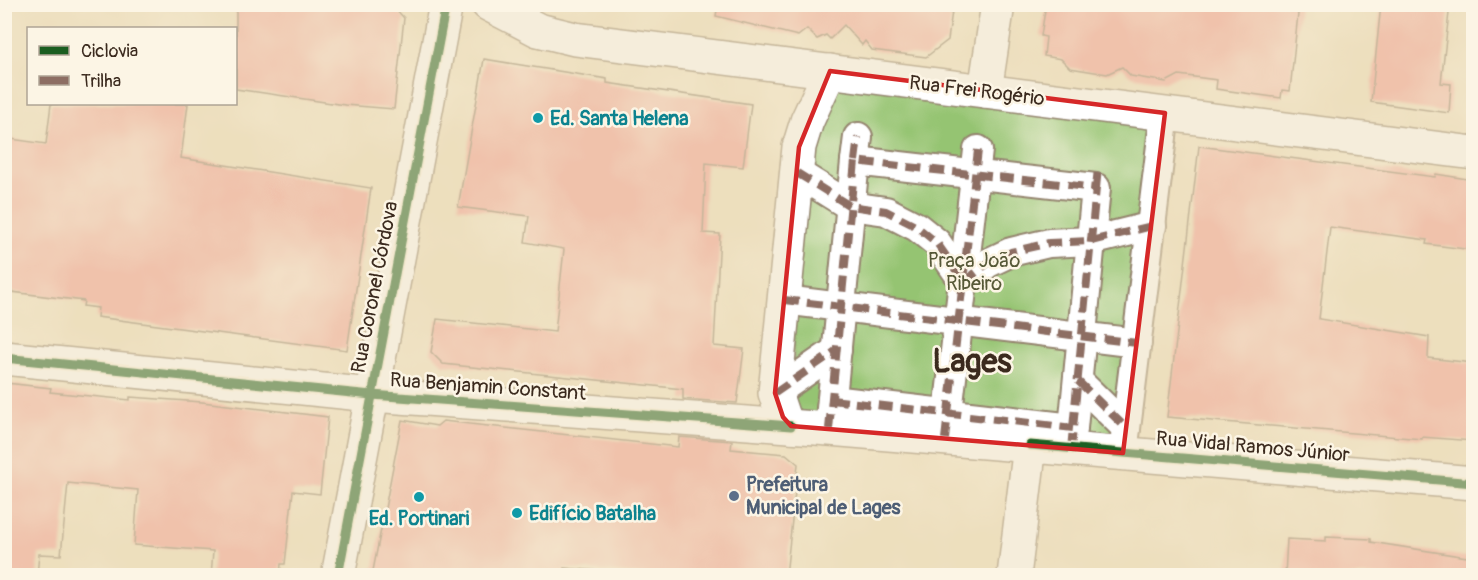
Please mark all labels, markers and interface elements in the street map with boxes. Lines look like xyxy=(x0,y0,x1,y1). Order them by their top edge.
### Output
legend xyxy=(27,27,237,105)
text: Ciclovia xyxy=(81,40,138,63)
text: Trilha xyxy=(81,70,121,93)
street label: Rua Frei Rogério xyxy=(908,70,1046,111)
place label: Ed. Santa Helena xyxy=(550,106,689,131)
marker: Ed. Santa Helena xyxy=(531,111,545,125)
street label: Rua Coronel Córdova xyxy=(346,199,403,375)
park label: Praça João Ribeiro xyxy=(928,248,1020,296)
district label: Lages xyxy=(932,342,1012,382)
street label: Rua Benjamin Constant xyxy=(389,367,588,406)
street label: Rua Vidal Ramos Júnior xyxy=(1155,426,1351,467)
place label: Prefeitura Municipal de Lages xyxy=(746,472,901,520)
marker: Prefeitura Municipal de Lages xyxy=(727,489,741,503)
marker: Ed. Portinari xyxy=(412,490,426,504)
place label: Edifício Batalha xyxy=(529,501,656,526)
place label: Ed. Portinari xyxy=(369,506,470,531)
marker: Edifício Batalha xyxy=(510,506,524,520)

